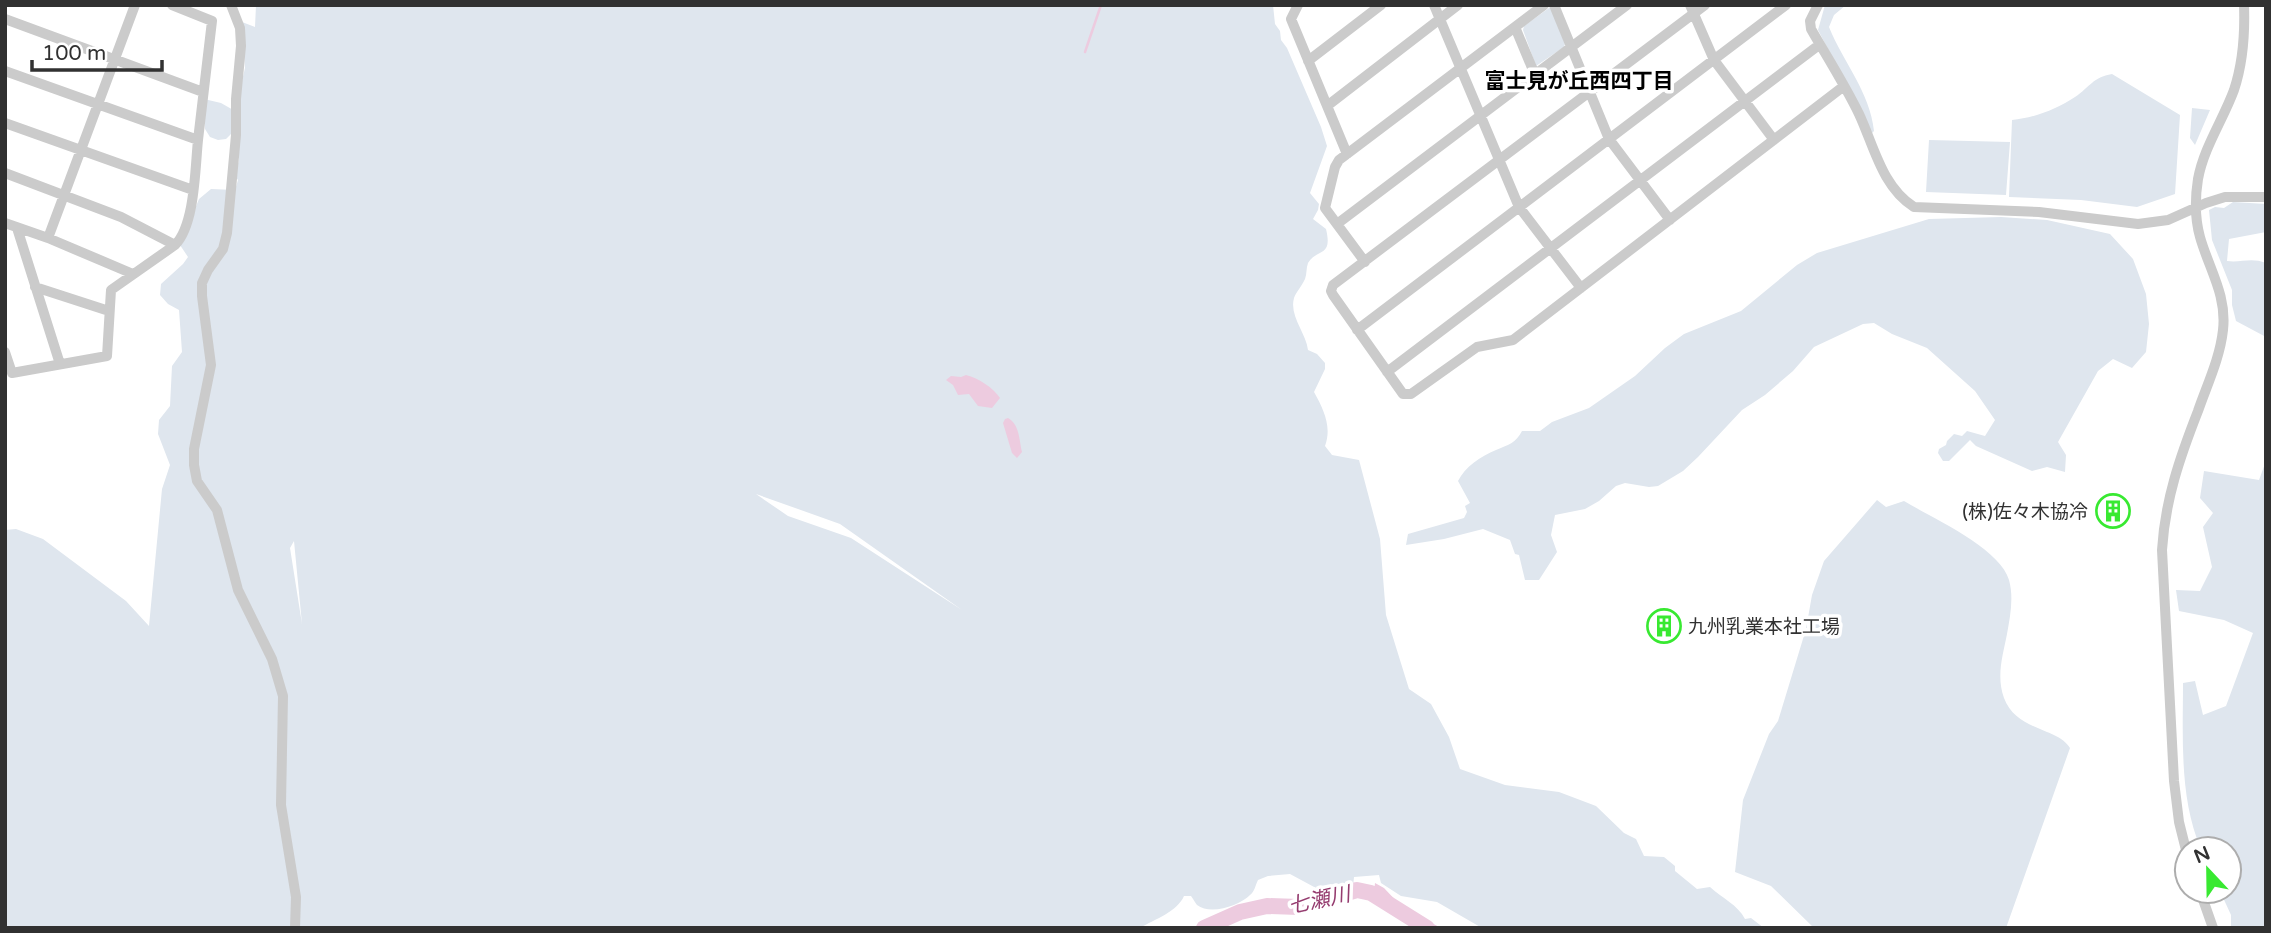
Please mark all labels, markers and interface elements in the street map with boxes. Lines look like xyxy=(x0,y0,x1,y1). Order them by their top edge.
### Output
scale bar xyxy=(32,28,161,72)
text: 100 m xyxy=(42,41,106,66)
district label: 富士見が丘西四丁目 xyxy=(1485,69,1674,94)
building icon: (株)佐々木協冷 xyxy=(2094,492,2132,530)
place label: (株)佐々木協冷 xyxy=(1962,501,2088,523)
building icon: 九州乳業本社工場 xyxy=(1645,607,1683,645)
place label: 九州乳業本社工場 xyxy=(1688,616,1840,638)
north arrow xyxy=(2173,835,2243,905)
text: N xyxy=(2191,842,2213,868)
water label: 七瀬川 xyxy=(1286,881,1354,919)

